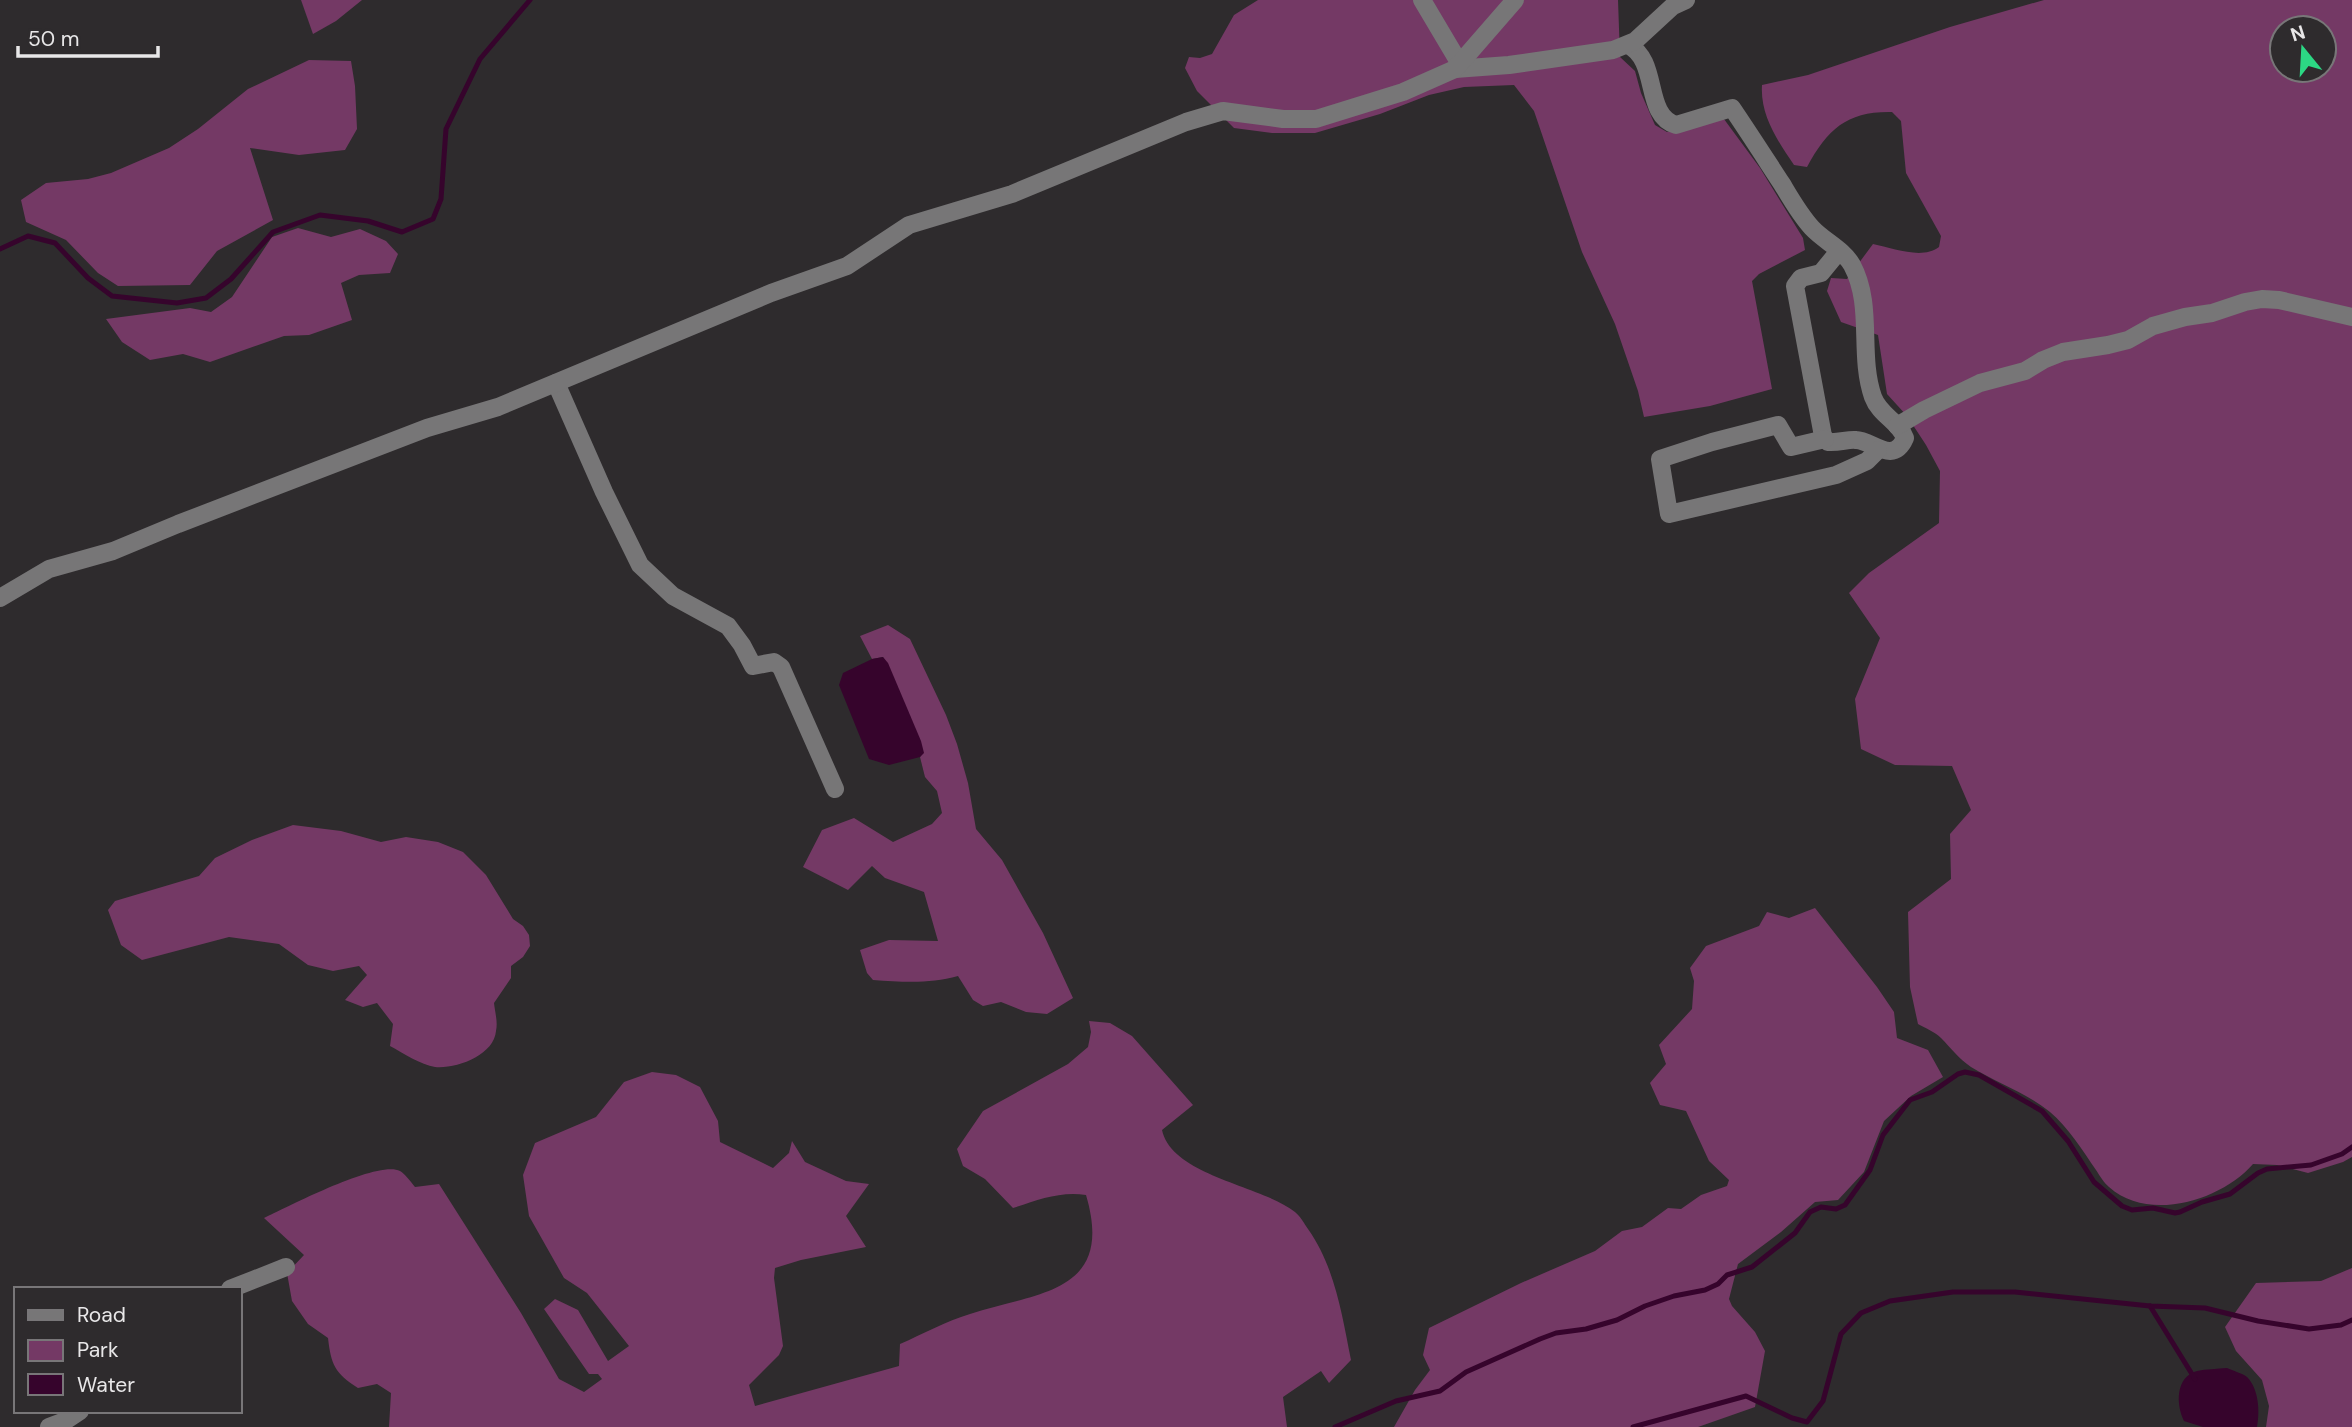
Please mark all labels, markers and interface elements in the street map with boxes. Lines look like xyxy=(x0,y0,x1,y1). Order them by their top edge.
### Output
scale bar xyxy=(18,14,158,58)
north arrow xyxy=(2268,14,2338,84)
text: N xyxy=(2287,19,2308,47)
text: 50 m xyxy=(28,25,79,53)
legend xyxy=(14,1287,242,1413)
text: Road xyxy=(77,1301,126,1329)
text: Park xyxy=(77,1336,119,1364)
text: Water xyxy=(77,1371,135,1399)

